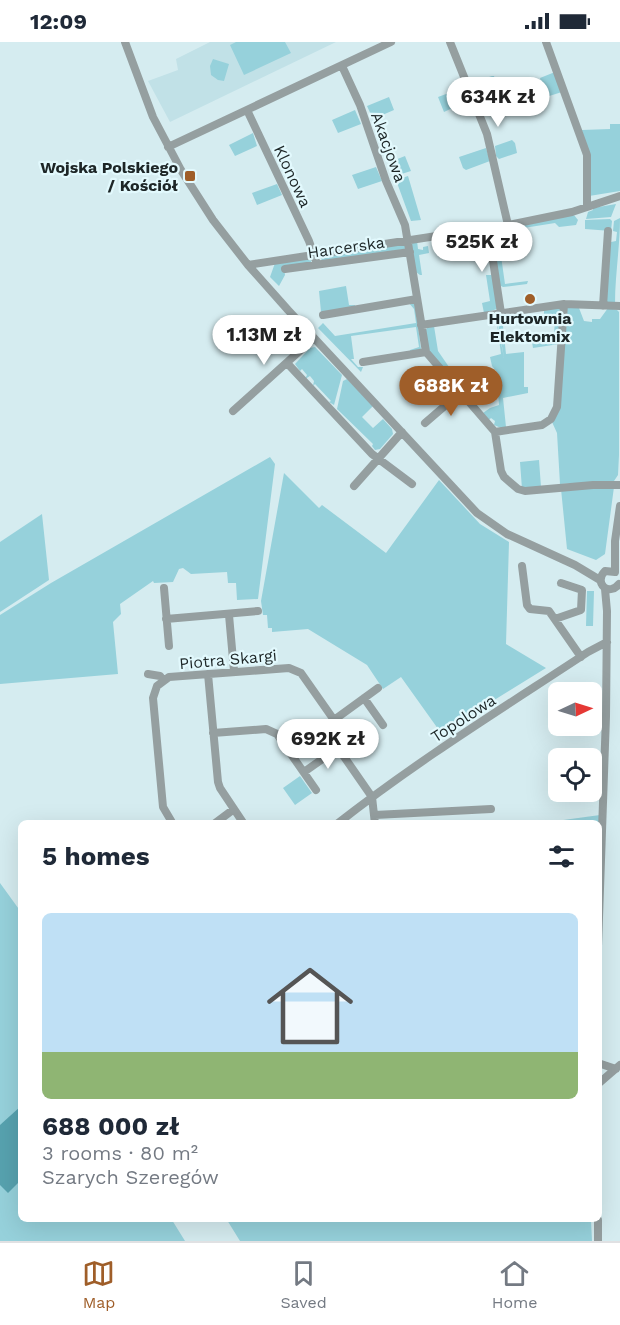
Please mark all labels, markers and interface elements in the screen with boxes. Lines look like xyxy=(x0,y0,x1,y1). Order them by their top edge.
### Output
text: 12:09 xyxy=(30,9,87,34)
pin: 634K zł xyxy=(443,77,553,128)
text: 634K zł xyxy=(461,84,535,108)
street label: Akacjowa xyxy=(367,109,410,185)
street label: Klonowa xyxy=(270,142,315,210)
place label: Wojska Polskiego / Kościół xyxy=(40,158,178,195)
marker: Wojska Polskiego / Kościół xyxy=(183,169,197,183)
pin: 525K zł xyxy=(427,222,537,273)
text: 525K zł xyxy=(445,229,519,253)
street label: Harcerska xyxy=(306,233,386,262)
marker: Hurtownia Elektomix xyxy=(523,292,537,306)
place label: Hurtownia Elektomix xyxy=(488,309,572,346)
pin: 1.13M zł xyxy=(202,315,326,366)
text: 1.13M zł xyxy=(226,322,302,346)
pin: 688K zł xyxy=(396,366,506,417)
text: 688K zł xyxy=(413,373,489,397)
street label: Piotra Skargi xyxy=(179,646,278,673)
north arrow xyxy=(548,682,602,736)
map controls xyxy=(548,682,602,802)
street label: Topolowa xyxy=(427,690,499,746)
pin: 692K zł xyxy=(273,719,383,770)
text: 692K zł xyxy=(291,726,365,750)
button: locate xyxy=(548,748,602,802)
icon: filters xyxy=(545,840,578,873)
text: 5 homes xyxy=(42,841,150,871)
icon: home xyxy=(256,952,364,1060)
text: 688 000 zł xyxy=(42,1111,180,1141)
text: 3 rooms · 80 m² xyxy=(42,1141,198,1165)
text: Szarych Szeregów xyxy=(42,1165,219,1189)
tab: Map xyxy=(82,1257,115,1312)
tab: Saved xyxy=(280,1257,327,1312)
tab: Home xyxy=(492,1257,538,1312)

